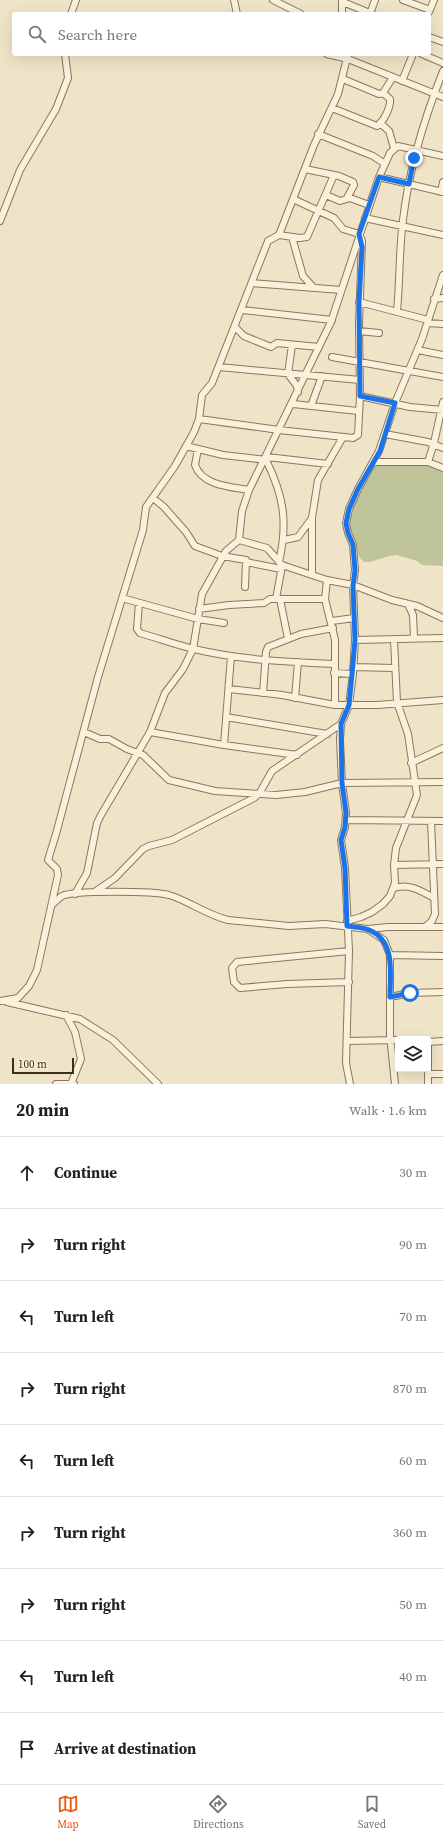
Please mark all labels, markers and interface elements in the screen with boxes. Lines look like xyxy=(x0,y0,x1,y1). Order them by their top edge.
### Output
search box xyxy=(12,12,431,56)
icon: search xyxy=(26,23,48,45)
text: Search here xyxy=(58,24,137,45)
route end xyxy=(405,149,423,167)
route start xyxy=(401,984,419,1002)
map controls xyxy=(395,1036,431,1072)
button: layers xyxy=(395,1036,431,1072)
scale bar xyxy=(12,1056,74,1075)
text: 100 m xyxy=(18,1057,47,1072)
text: 20 min xyxy=(16,1098,69,1122)
text: Walk · 1.6 km xyxy=(349,1102,427,1119)
icon: ahead xyxy=(16,1162,38,1184)
text: Continue xyxy=(54,1162,117,1183)
text: 30 m xyxy=(399,1164,427,1181)
icon: right xyxy=(16,1234,38,1256)
text: Turn right xyxy=(54,1234,126,1255)
text: 90 m xyxy=(399,1236,427,1253)
icon: left xyxy=(16,1306,38,1328)
text: Turn left xyxy=(54,1306,114,1327)
text: 70 m xyxy=(399,1308,427,1325)
icon: right xyxy=(16,1378,38,1400)
text: Turn right xyxy=(54,1378,126,1399)
text: 870 m xyxy=(393,1380,427,1397)
icon: left xyxy=(16,1450,38,1472)
text: Turn left xyxy=(54,1450,114,1471)
text: 60 m xyxy=(399,1452,427,1469)
icon: right xyxy=(16,1522,38,1544)
text: Turn right xyxy=(54,1522,126,1543)
text: 360 m xyxy=(393,1524,427,1541)
icon: right xyxy=(16,1594,38,1616)
text: Turn right xyxy=(54,1594,126,1615)
text: 50 m xyxy=(399,1596,427,1613)
icon: left xyxy=(16,1666,38,1688)
text: Turn left xyxy=(54,1666,114,1687)
text: 40 m xyxy=(399,1668,427,1685)
icon: arrive xyxy=(16,1738,38,1760)
text: Arrive at destination xyxy=(54,1738,196,1759)
tab: Map xyxy=(57,1793,79,1832)
tab: Directions xyxy=(193,1793,244,1832)
tab: Saved xyxy=(358,1793,386,1832)

